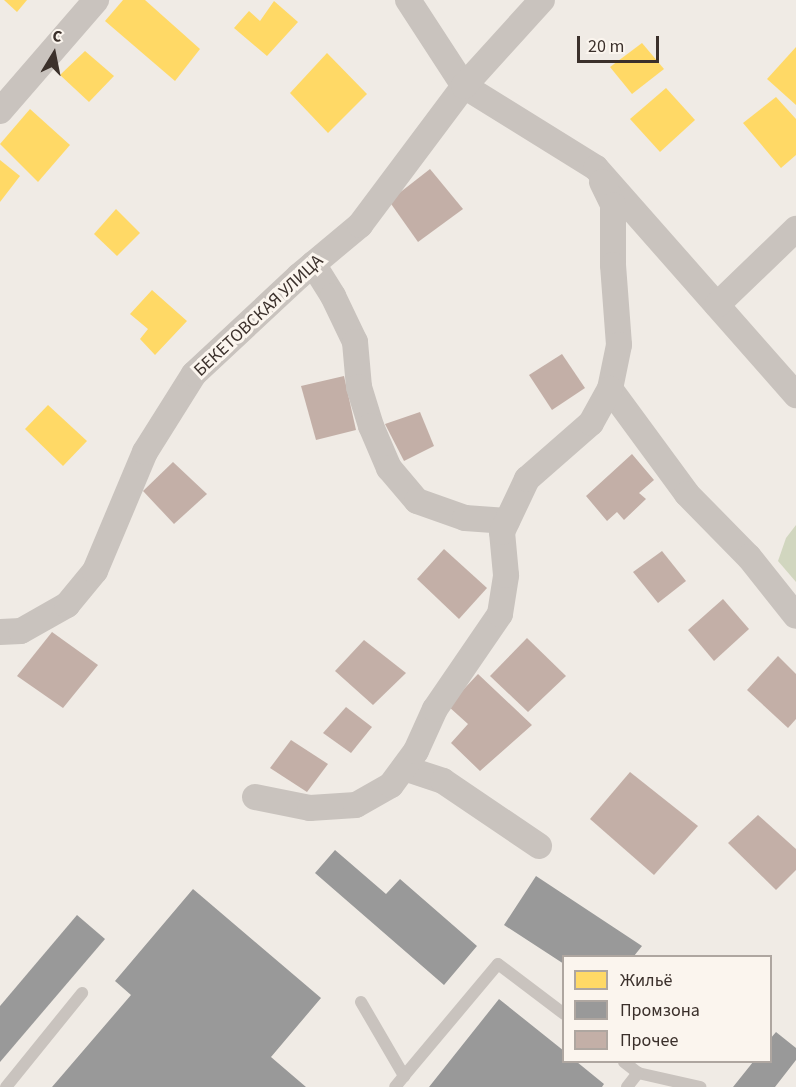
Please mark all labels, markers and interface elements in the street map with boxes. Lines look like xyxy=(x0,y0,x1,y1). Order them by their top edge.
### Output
north arrow xyxy=(24,24,84,84)
scale bar xyxy=(580,24,662,62)
text: С xyxy=(51,25,64,48)
text: 20 m xyxy=(588,34,624,59)
street label: БЕКЕТОВСКАЯ УЛИЦА xyxy=(190,251,328,381)
legend xyxy=(562,955,772,1063)
text: Жильё xyxy=(620,968,672,993)
text: Промзона xyxy=(620,998,700,1023)
text: Прочее xyxy=(620,1028,678,1053)

